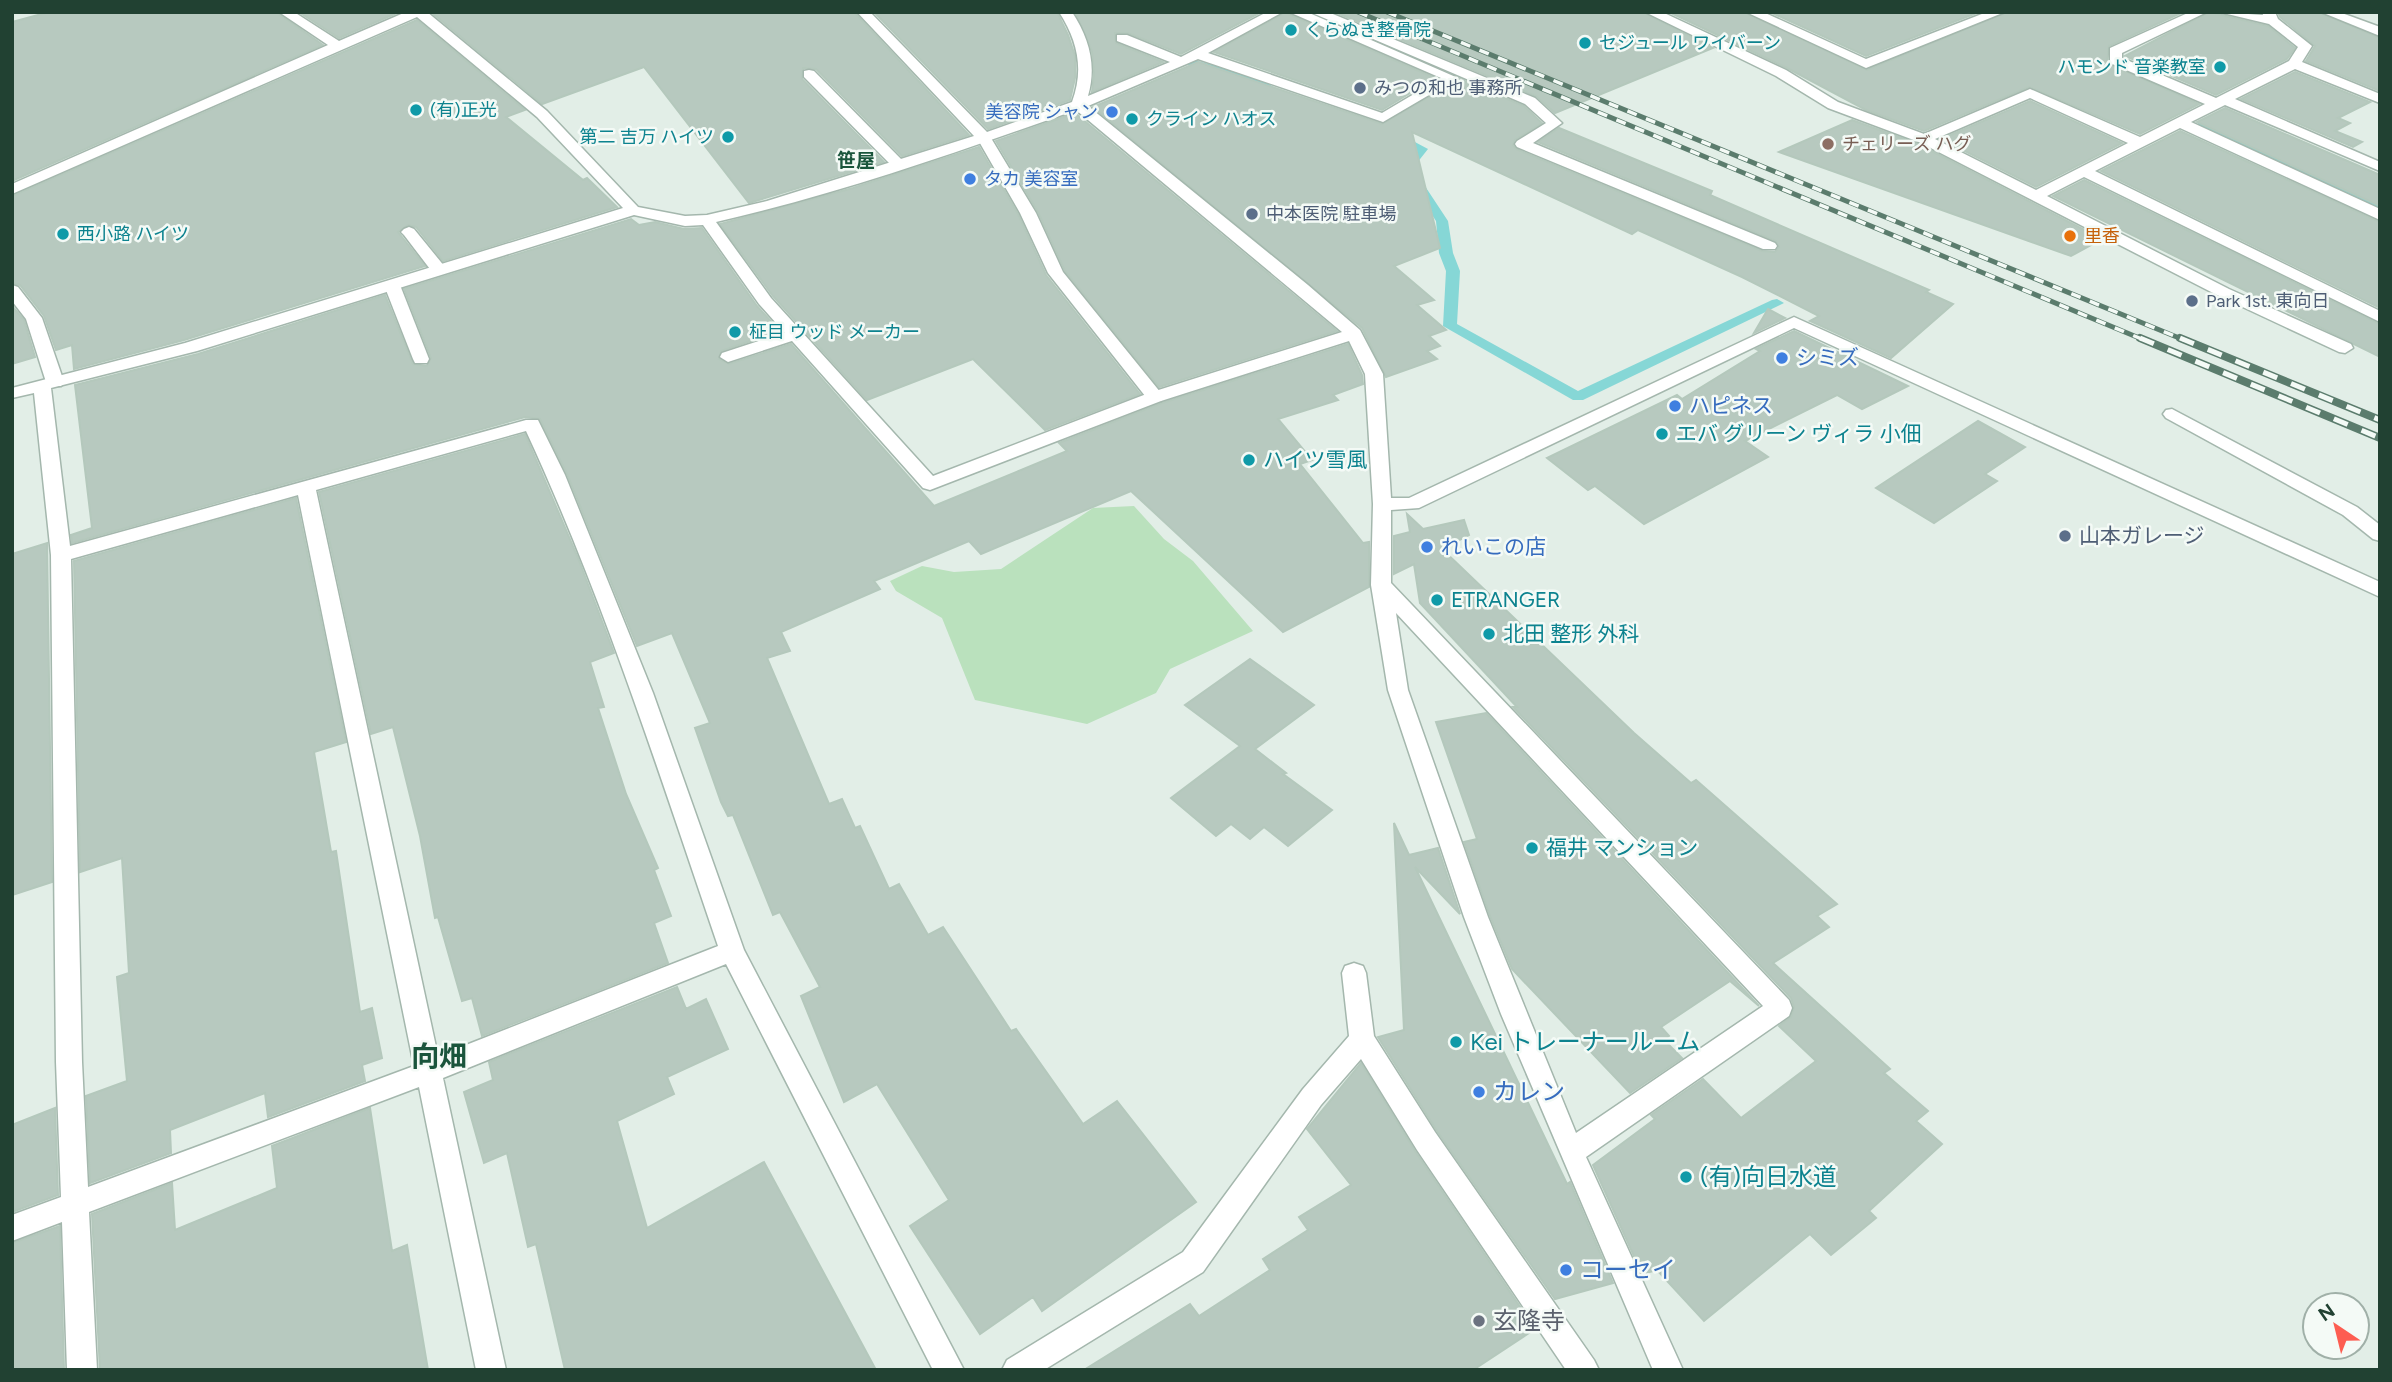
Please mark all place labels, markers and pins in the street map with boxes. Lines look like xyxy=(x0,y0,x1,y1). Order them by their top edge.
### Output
place label: くらぬき整骨院 xyxy=(1305,19,1431,41)
marker: くらぬき整骨院 xyxy=(1283,22,1299,38)
place label: セジュール ワイバーン xyxy=(1599,32,1781,54)
marker: セジュール ワイバーン xyxy=(1577,35,1593,51)
place label: ハモンド 音楽教室 xyxy=(2058,56,2206,78)
marker: ハモンド 音楽教室 xyxy=(2212,59,2228,75)
place label: みつの和也 事務所 xyxy=(1374,77,1522,99)
marker: みつの和也 事務所 xyxy=(1352,80,1368,96)
place label: (有)正光 xyxy=(430,99,497,121)
place label: 美容院 シャン xyxy=(986,101,1098,123)
marker: (有)正光 xyxy=(408,102,424,118)
marker: 美容院 シャン xyxy=(1104,104,1120,120)
place label: クライン ハオス xyxy=(1146,108,1276,130)
marker: クライン ハオス xyxy=(1124,111,1140,127)
place label: 第二 吉万 ハイツ xyxy=(579,126,714,148)
marker: 第二 吉万 ハイツ xyxy=(720,129,736,145)
place label: チェリーズ ハグ xyxy=(1842,133,1972,155)
marker: チェリーズ ハグ xyxy=(1820,136,1836,152)
place label: タカ 美容室 xyxy=(984,168,1078,190)
marker: タカ 美容室 xyxy=(962,171,978,187)
place label: 中本医院 駐車場 xyxy=(1266,203,1396,225)
marker: 中本医院 駐車場 xyxy=(1244,206,1260,222)
place label: 西小路 ハイツ xyxy=(77,223,189,245)
place label: 里香 xyxy=(2084,225,2120,247)
marker: 西小路 ハイツ xyxy=(55,226,71,242)
marker: 里香 xyxy=(2062,228,2078,244)
place label: Park 1st. 東向日 xyxy=(2206,290,2330,312)
marker: Park 1st. 東向日 xyxy=(2184,293,2200,309)
place label: 柾目 ウッド メーカー xyxy=(749,321,920,343)
marker: 柾目 ウッド メーカー xyxy=(727,324,743,340)
place label: シミズ xyxy=(1796,345,1859,370)
marker: シミズ xyxy=(1774,350,1790,366)
place label: ハピネス xyxy=(1689,393,1773,418)
marker: ハピネス xyxy=(1667,398,1683,414)
place label: エバ グリーン ヴィラ 小佃 xyxy=(1676,421,1922,446)
marker: エバ グリーン ヴィラ 小佃 xyxy=(1654,426,1670,442)
place label: ハイツ雪風 xyxy=(1263,447,1368,472)
marker: ハイツ雪風 xyxy=(1241,452,1257,468)
place label: 山本ガレージ xyxy=(2079,523,2205,548)
marker: 山本ガレージ xyxy=(2057,528,2073,544)
place label: れいこの店 xyxy=(1441,534,1546,559)
marker: れいこの店 xyxy=(1419,539,1435,555)
place label: ETRANGER xyxy=(1451,587,1560,612)
marker: ETRANGER xyxy=(1429,592,1445,608)
place label: 北田 整形 外科 xyxy=(1503,621,1639,646)
marker: 北田 整形 外科 xyxy=(1481,626,1497,642)
place label: 福井 マンション xyxy=(1546,835,1698,860)
marker: 福井 マンション xyxy=(1524,840,1540,856)
place label: Kei トレーナールーム xyxy=(1470,1027,1700,1056)
marker: Kei トレーナールーム xyxy=(1448,1034,1464,1050)
place label: カレン xyxy=(1493,1077,1565,1106)
marker: カレン xyxy=(1471,1084,1487,1100)
place label: (有)向日水道 xyxy=(1700,1162,1837,1191)
marker: (有)向日水道 xyxy=(1678,1169,1694,1185)
place label: コーセイ xyxy=(1580,1255,1676,1284)
marker: コーセイ xyxy=(1558,1262,1574,1278)
place label: 玄隆寺 xyxy=(1493,1306,1565,1335)
marker: 玄隆寺 xyxy=(1471,1313,1487,1329)

